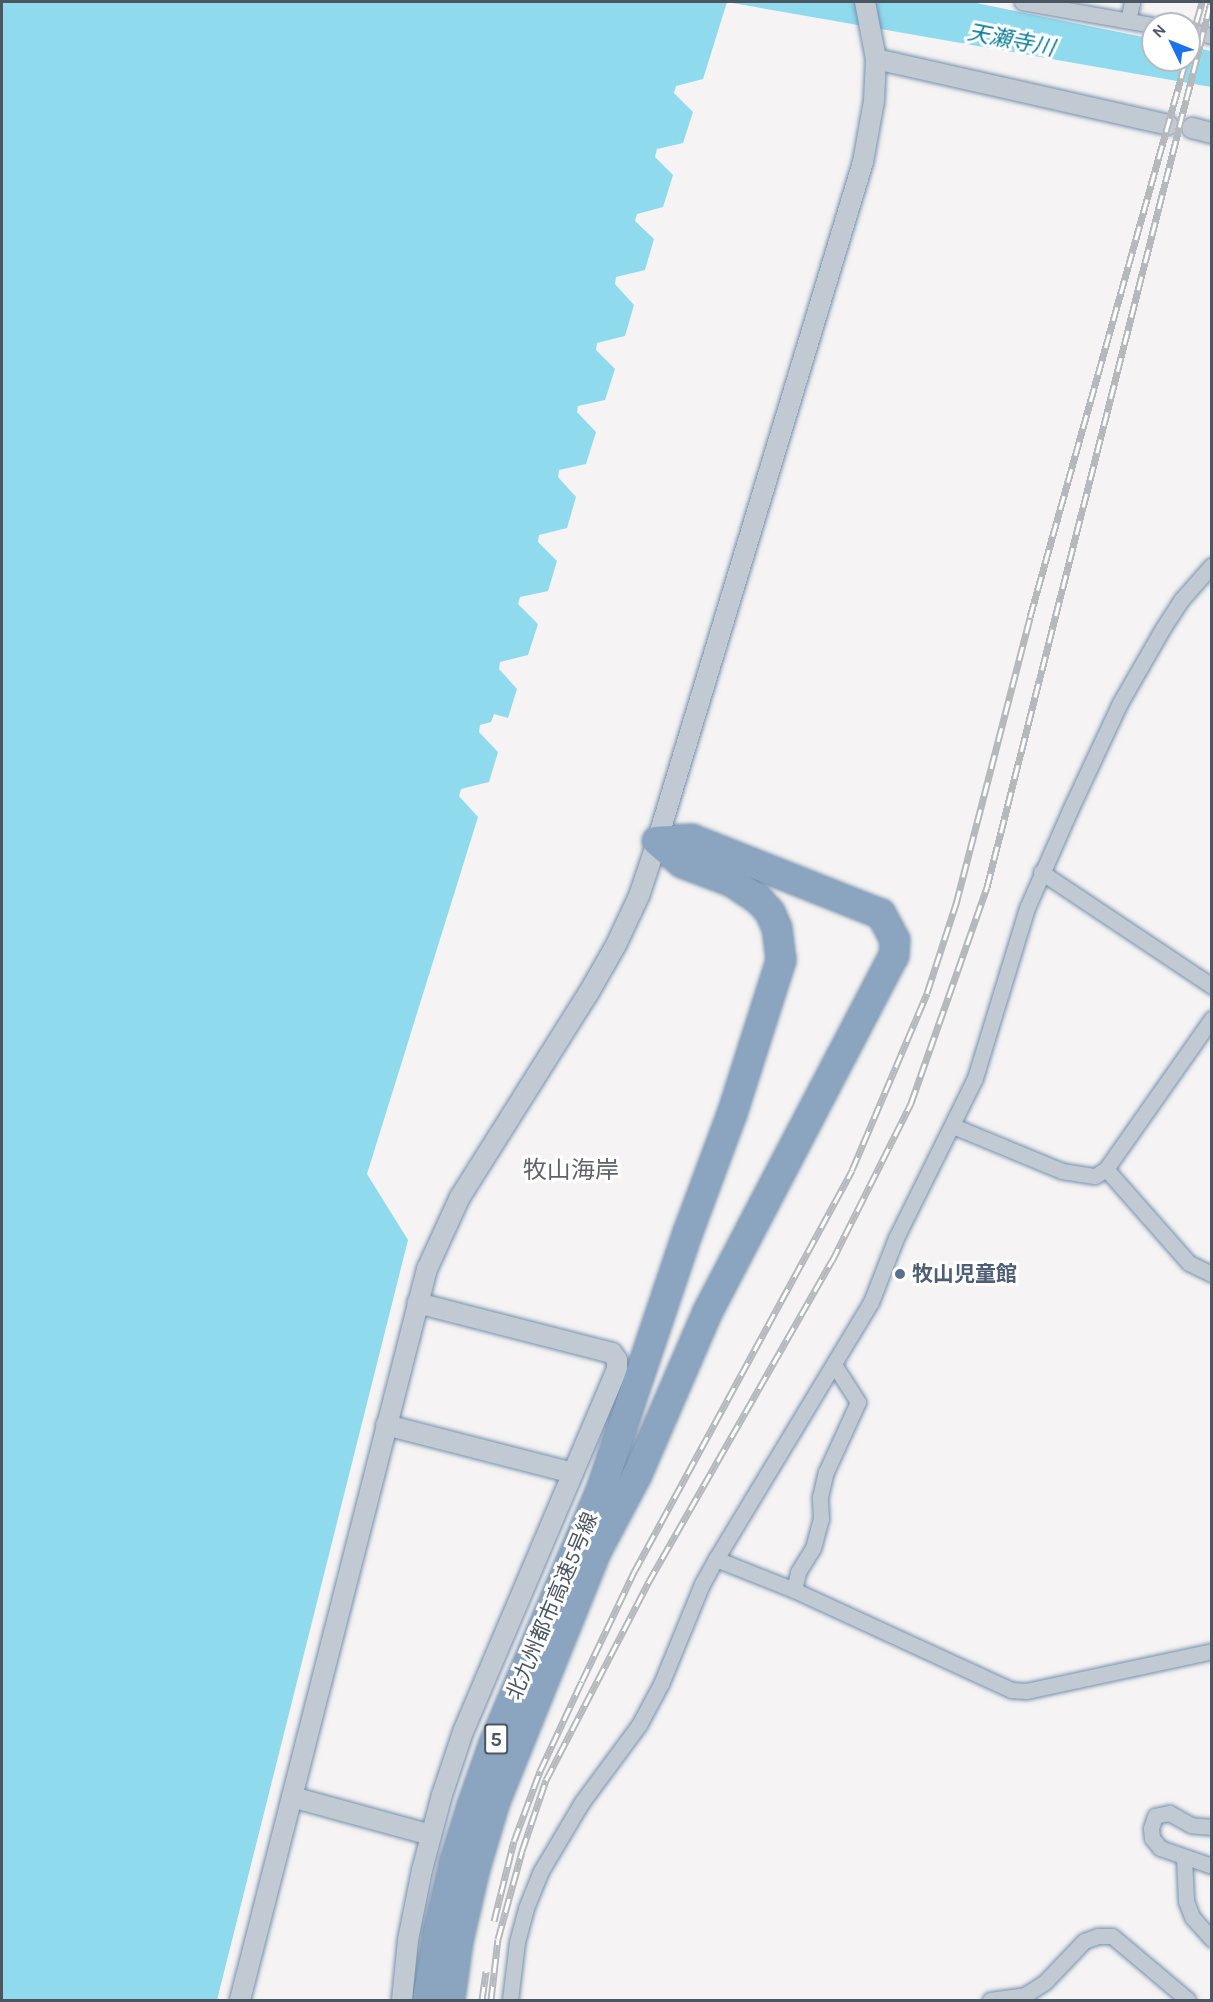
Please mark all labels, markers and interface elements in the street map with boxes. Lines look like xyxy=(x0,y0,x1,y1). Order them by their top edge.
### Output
north arrow xyxy=(1141,12,1201,72)
water label: 天瀬寺川 xyxy=(965,20,1057,62)
text: N xyxy=(1148,20,1170,41)
district label: 牧山海岸 xyxy=(523,1157,619,1185)
place label: 牧山児童館 xyxy=(912,1261,1017,1287)
marker: 牧山児童館 xyxy=(893,1267,907,1281)
street label: 北九州都市高速5号線 xyxy=(501,1509,603,1703)
road number: 5 xyxy=(484,1722,508,1756)

